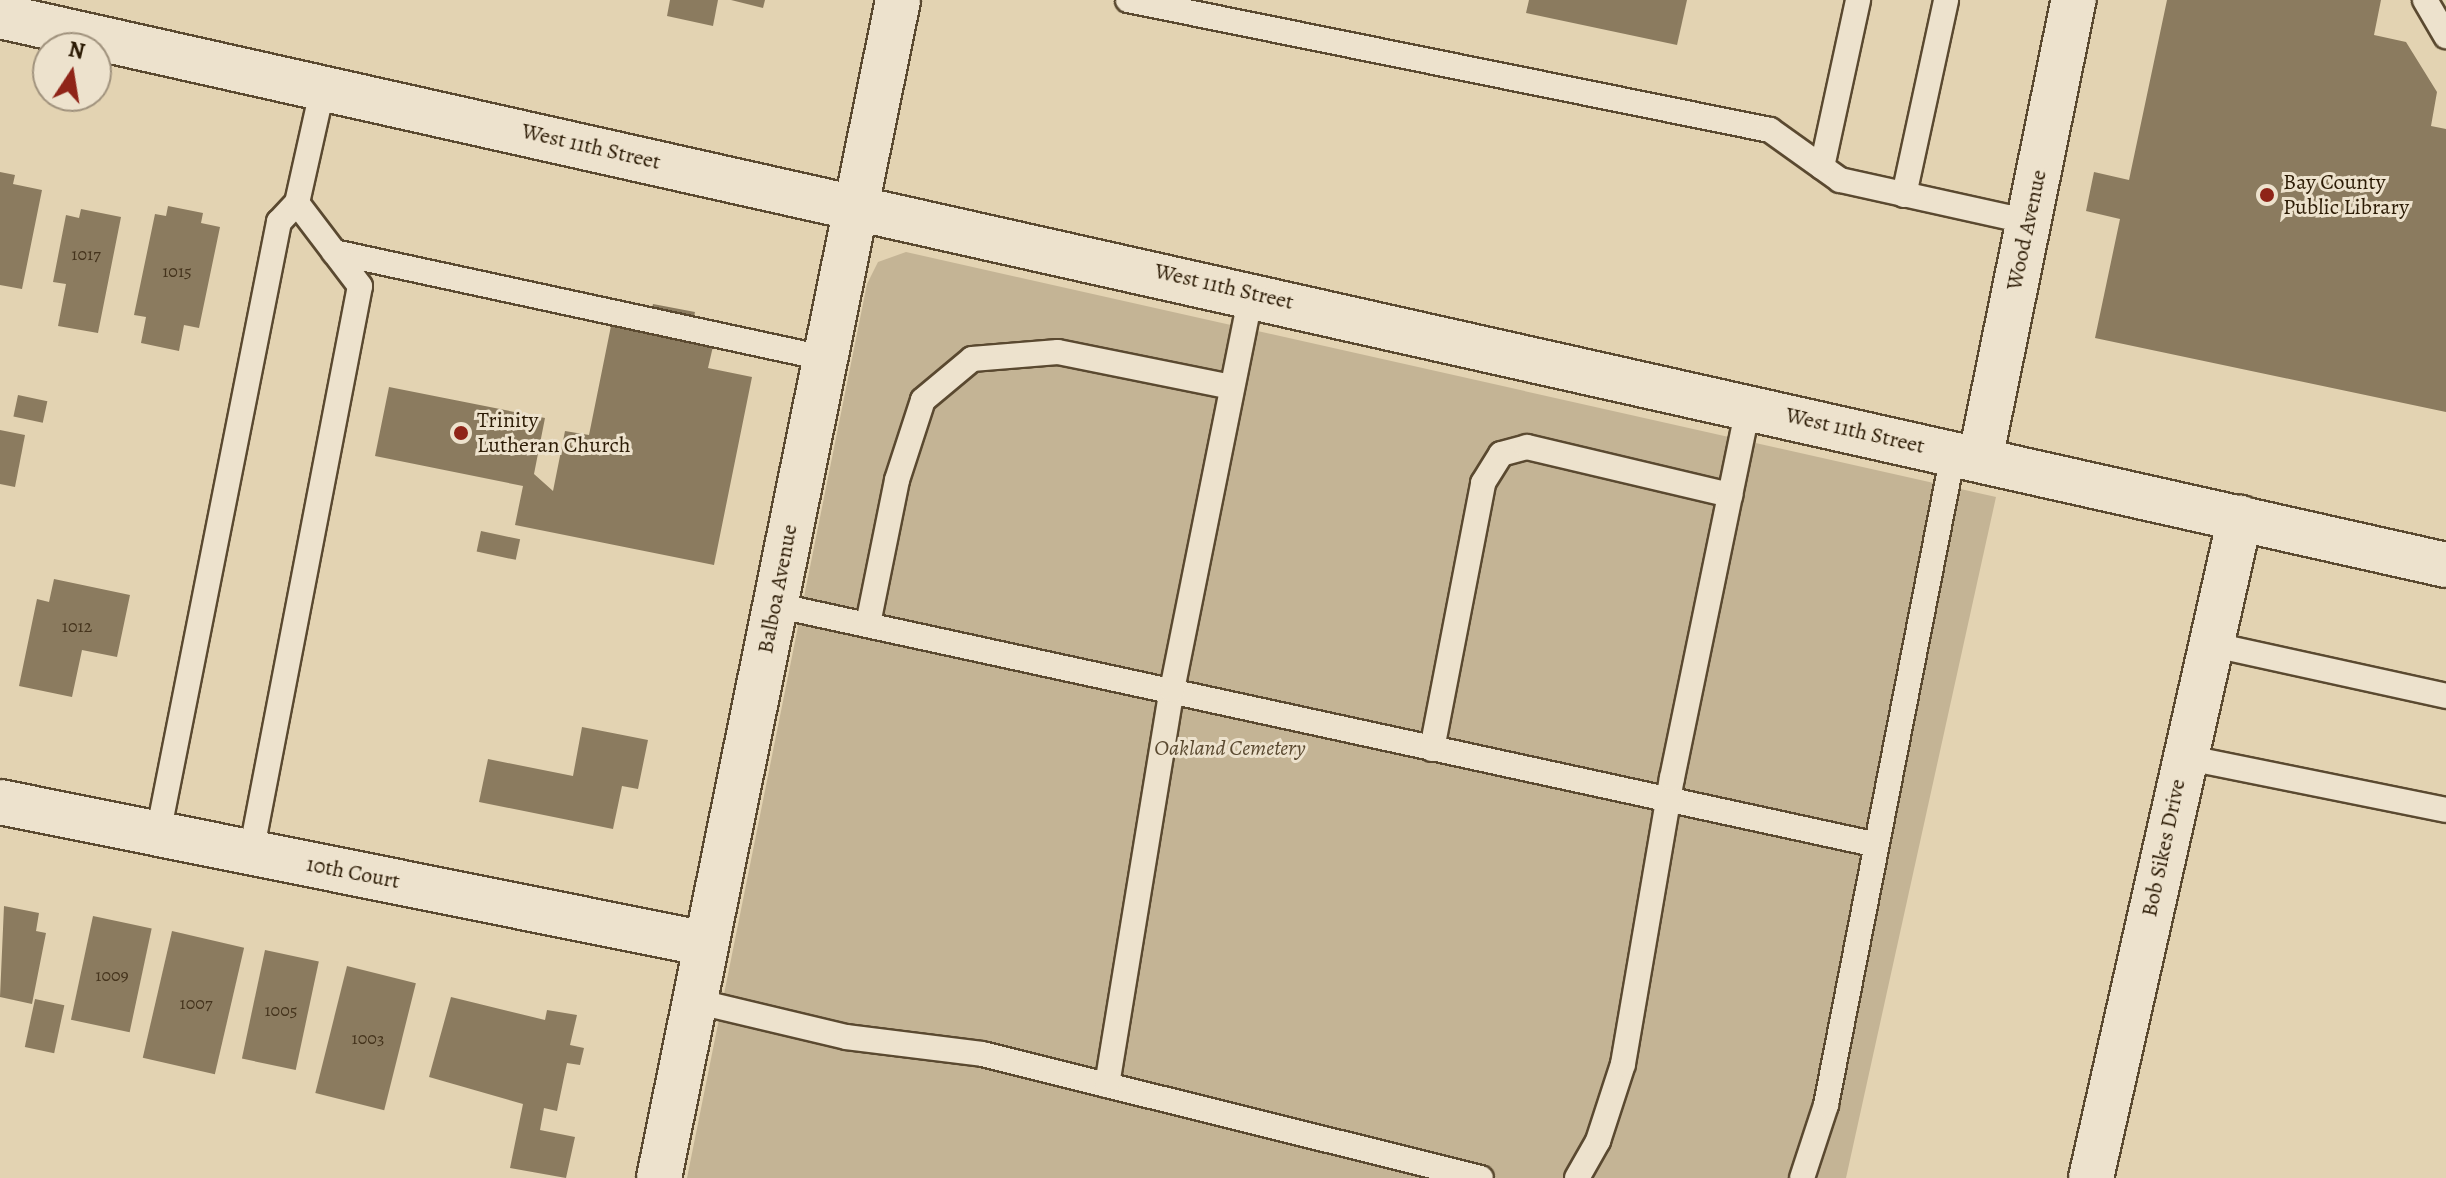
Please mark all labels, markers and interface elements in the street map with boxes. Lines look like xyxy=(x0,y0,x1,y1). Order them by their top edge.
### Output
north arrow xyxy=(32,32,112,112)
text: N xyxy=(66,34,88,67)
street label: West 11th Street xyxy=(519,118,663,176)
street label: Wood Avenue xyxy=(2001,167,2053,293)
place label: Bay County Public Library xyxy=(2283,169,2409,220)
marker: Bay County Public Library xyxy=(2258,186,2276,204)
house number: 1017 xyxy=(71,243,101,265)
street label: West 11th Street xyxy=(1152,258,1296,316)
house number: 1015 xyxy=(162,260,192,282)
street label: West 11th Street xyxy=(1783,402,1927,460)
place label: Trinity Lutheran Church xyxy=(477,407,630,458)
marker: Trinity Lutheran Church xyxy=(452,424,470,442)
street label: Balboa Avenue xyxy=(753,522,803,656)
house number: 1012 xyxy=(62,615,92,637)
park label: Oakland Cemetery xyxy=(1154,736,1306,762)
street label: Bob Sikes Drive xyxy=(2137,777,2191,919)
street label: 10th Court xyxy=(304,851,402,895)
house number: 1009 xyxy=(95,964,129,986)
house number: 1007 xyxy=(180,992,212,1014)
house number: 1005 xyxy=(264,999,298,1021)
house number: 1003 xyxy=(352,1027,384,1049)

